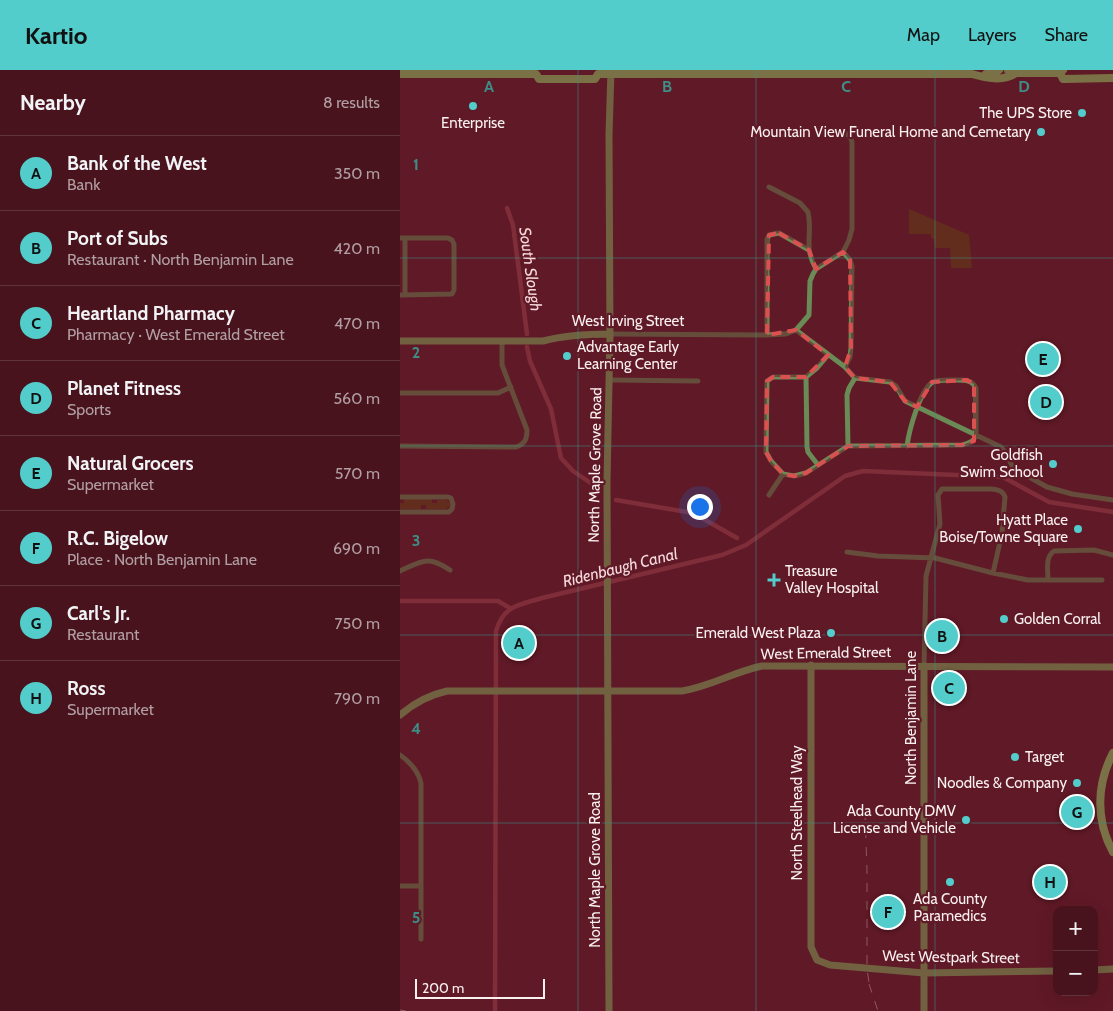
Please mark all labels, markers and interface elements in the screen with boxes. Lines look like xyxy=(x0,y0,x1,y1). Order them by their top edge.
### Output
text: Kartio xyxy=(25,21,88,50)
text: Map xyxy=(907,24,940,46)
text: Layers xyxy=(968,24,1017,46)
text: Share xyxy=(1045,24,1088,46)
text: A xyxy=(484,77,494,96)
text: B xyxy=(662,77,672,96)
text: C xyxy=(841,77,851,96)
text: D xyxy=(1018,77,1030,96)
text: Nearby xyxy=(20,90,86,115)
text: 8 results xyxy=(323,93,380,112)
marker: Enterprise xyxy=(467,100,479,112)
place label: The UPS Store xyxy=(979,104,1072,122)
marker: The UPS Store xyxy=(1076,107,1088,119)
place label: Enterprise xyxy=(441,114,505,132)
place label: Mountain View Funeral Home and Cemetary xyxy=(750,123,1031,141)
marker: Mountain View Funeral Home and Cemetary xyxy=(1035,126,1047,138)
text: Bank of the West xyxy=(67,152,207,175)
text: 1 xyxy=(413,155,419,174)
text: A xyxy=(31,164,41,183)
text: 350 m xyxy=(334,164,380,183)
text: Bank xyxy=(67,175,100,194)
water label: South Slough xyxy=(515,226,546,312)
text: Port of Subs xyxy=(67,227,168,250)
text: B xyxy=(31,239,41,258)
text: 420 m xyxy=(334,239,380,258)
text: Restaurant · North Benjamin Lane xyxy=(67,250,294,269)
text: Heartland Pharmacy xyxy=(67,302,235,325)
street label: West Irving Street xyxy=(572,312,684,330)
text: C xyxy=(31,314,41,333)
text: 470 m xyxy=(334,314,380,333)
text: Pharmacy · West Emerald Street xyxy=(67,325,285,344)
place label: Advantage Early Learning Center xyxy=(577,338,680,373)
pin: E xyxy=(1027,340,1059,378)
text: 2 xyxy=(412,343,420,362)
marker: Advantage Early Learning Center xyxy=(561,350,573,362)
text: Planet Fitness xyxy=(67,377,181,400)
pin: D xyxy=(1030,383,1062,421)
street label: North Maple Grove Road xyxy=(585,387,605,543)
text: D xyxy=(30,389,42,408)
text: 560 m xyxy=(333,389,380,408)
text: Sports xyxy=(67,400,111,419)
place label: Goldfish Swim School xyxy=(960,446,1043,481)
text: Natural Grocers xyxy=(67,452,194,475)
marker: Goldfish Swim School xyxy=(1047,458,1059,470)
text: E xyxy=(31,464,41,483)
text: 570 m xyxy=(335,464,380,483)
text: Supermarket xyxy=(67,475,154,494)
your location xyxy=(687,494,713,520)
place label: Hyatt Place Boise/Towne Square xyxy=(939,511,1068,546)
marker: Hyatt Place Boise/Towne Square xyxy=(1072,523,1084,535)
text: R.C. Bigelow xyxy=(67,527,168,550)
text: 3 xyxy=(412,531,420,550)
text: F xyxy=(32,539,40,558)
text: 690 m xyxy=(333,539,380,558)
water label: Ridenbaugh Canal xyxy=(561,544,680,591)
text: Place · North Benjamin Lane xyxy=(67,550,257,569)
place label: Treasure Valley Hospital xyxy=(785,562,879,597)
marker: Treasure Valley Hospital xyxy=(767,573,781,587)
text: Carl's Jr. xyxy=(67,602,130,625)
place label: Golden Corral xyxy=(1014,610,1101,628)
marker: Golden Corral xyxy=(998,613,1010,625)
text: G xyxy=(31,614,41,633)
text: 750 m xyxy=(334,614,380,633)
pin: B xyxy=(926,617,958,655)
pin: A xyxy=(503,624,535,662)
place label: Emerald West Plaza xyxy=(696,624,822,642)
text: Restaurant xyxy=(67,625,139,644)
marker: Emerald West Plaza xyxy=(825,627,837,639)
street label: West Emerald Street xyxy=(761,643,891,663)
street label: North Benjamin Lane xyxy=(902,651,920,785)
pin: C xyxy=(933,669,965,707)
text: Ross xyxy=(67,677,105,700)
text: H xyxy=(30,689,42,708)
text: 790 m xyxy=(334,689,380,708)
text: Supermarket xyxy=(67,700,154,719)
text: 4 xyxy=(411,719,421,738)
street label: North Steelhead Way xyxy=(788,745,806,881)
place label: Target xyxy=(1025,748,1064,766)
marker: Target xyxy=(1009,751,1021,763)
place label: Noodles & Company xyxy=(937,774,1067,792)
marker: Noodles & Company xyxy=(1071,777,1083,789)
street label: North Maple Grove Road xyxy=(586,792,604,948)
pin: G xyxy=(1061,793,1093,831)
place label: Ada County DMV License and Vehicle xyxy=(833,802,957,837)
marker: Ada County DMV License and Vehicle xyxy=(960,814,972,826)
pin: H xyxy=(1034,863,1066,901)
marker: Ada County Paramedics xyxy=(944,876,956,888)
place label: Ada County Paramedics xyxy=(913,890,987,925)
pin: F xyxy=(872,893,904,931)
map controls xyxy=(1053,906,1098,996)
button: + xyxy=(1053,906,1098,951)
text: 5 xyxy=(412,908,420,927)
street label: West Westpark Street xyxy=(882,947,1020,967)
button: − xyxy=(1053,951,1098,996)
scale bar xyxy=(415,976,545,999)
text: 200 m xyxy=(422,979,464,997)

